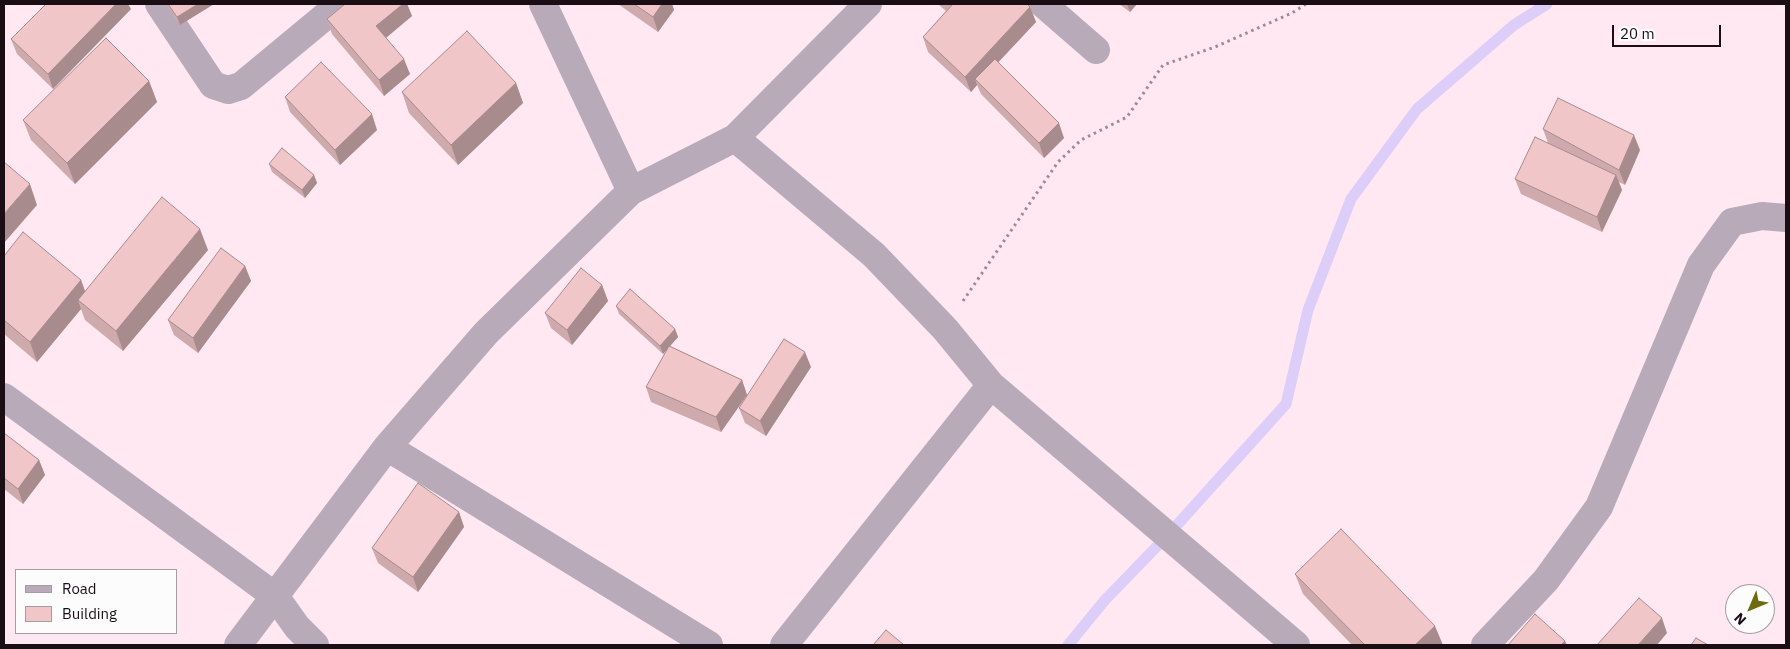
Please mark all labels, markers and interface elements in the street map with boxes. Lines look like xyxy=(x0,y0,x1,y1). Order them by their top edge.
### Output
scale bar xyxy=(1615,15,1724,47)
text: 20 m xyxy=(1620,24,1655,43)
legend xyxy=(15,569,178,634)
text: Road xyxy=(62,579,97,598)
north arrow xyxy=(1725,584,1775,634)
text: Building xyxy=(62,604,117,623)
text: N xyxy=(1730,609,1750,629)

